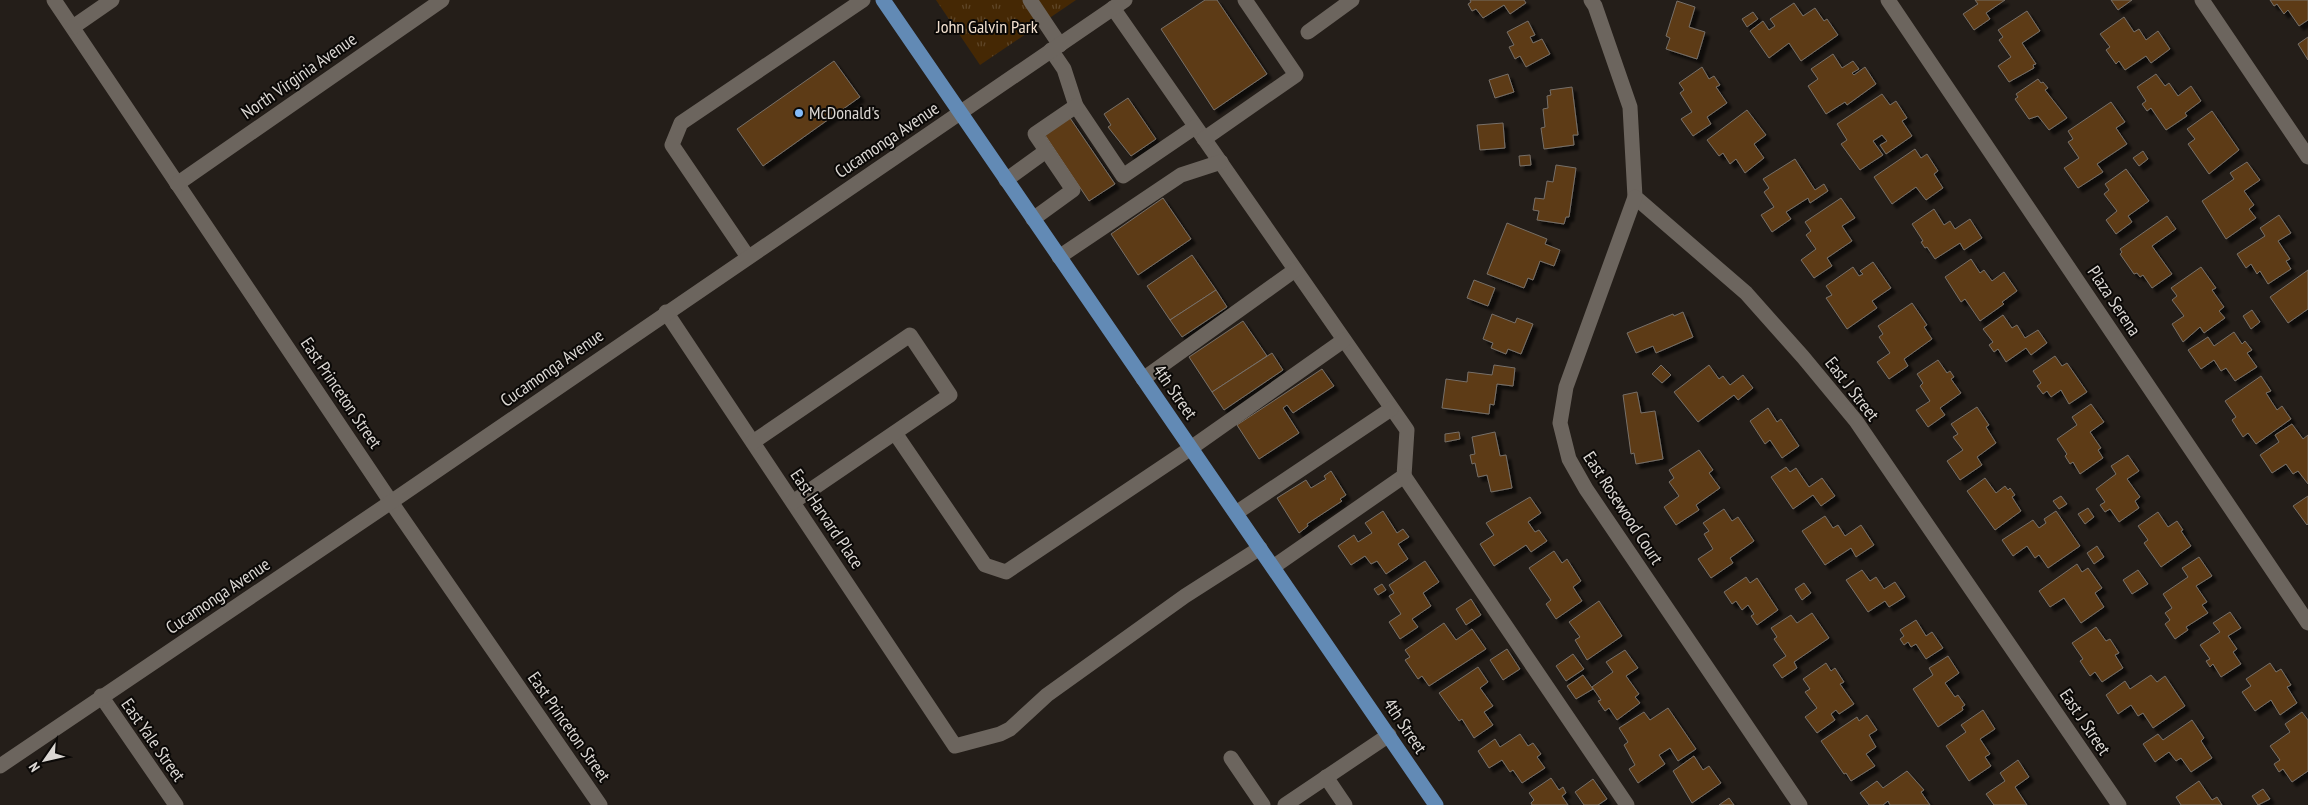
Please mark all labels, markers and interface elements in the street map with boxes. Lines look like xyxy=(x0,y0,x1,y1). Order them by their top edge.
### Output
park label: John Galvin Park xyxy=(935,15,1038,38)
street label: North Virginia Avenue xyxy=(236,27,361,124)
street label: Cucamonga Avenue xyxy=(830,96,943,183)
place label: McDonald's xyxy=(809,101,880,124)
marker: McDonald's xyxy=(793,107,805,119)
street label: Plaza Serena xyxy=(2083,261,2146,340)
street label: Cucamonga Avenue xyxy=(496,324,608,412)
street label: East Princeton Street xyxy=(296,333,387,453)
street label: East J Street xyxy=(1820,352,1885,425)
street label: 4th Street xyxy=(1148,360,1203,424)
street label: East Rosewood Court xyxy=(1578,447,1669,569)
street label: East Harvard Place xyxy=(786,464,869,573)
street label: Cucamonga Avenue xyxy=(161,552,274,639)
street label: East Princeton Street xyxy=(523,667,616,786)
street label: East J Street xyxy=(2055,684,2116,759)
street label: East Yale Street xyxy=(116,694,191,786)
street label: 4th Street xyxy=(1379,694,1432,758)
north arrow xyxy=(20,735,70,785)
text: N xyxy=(25,759,44,775)

